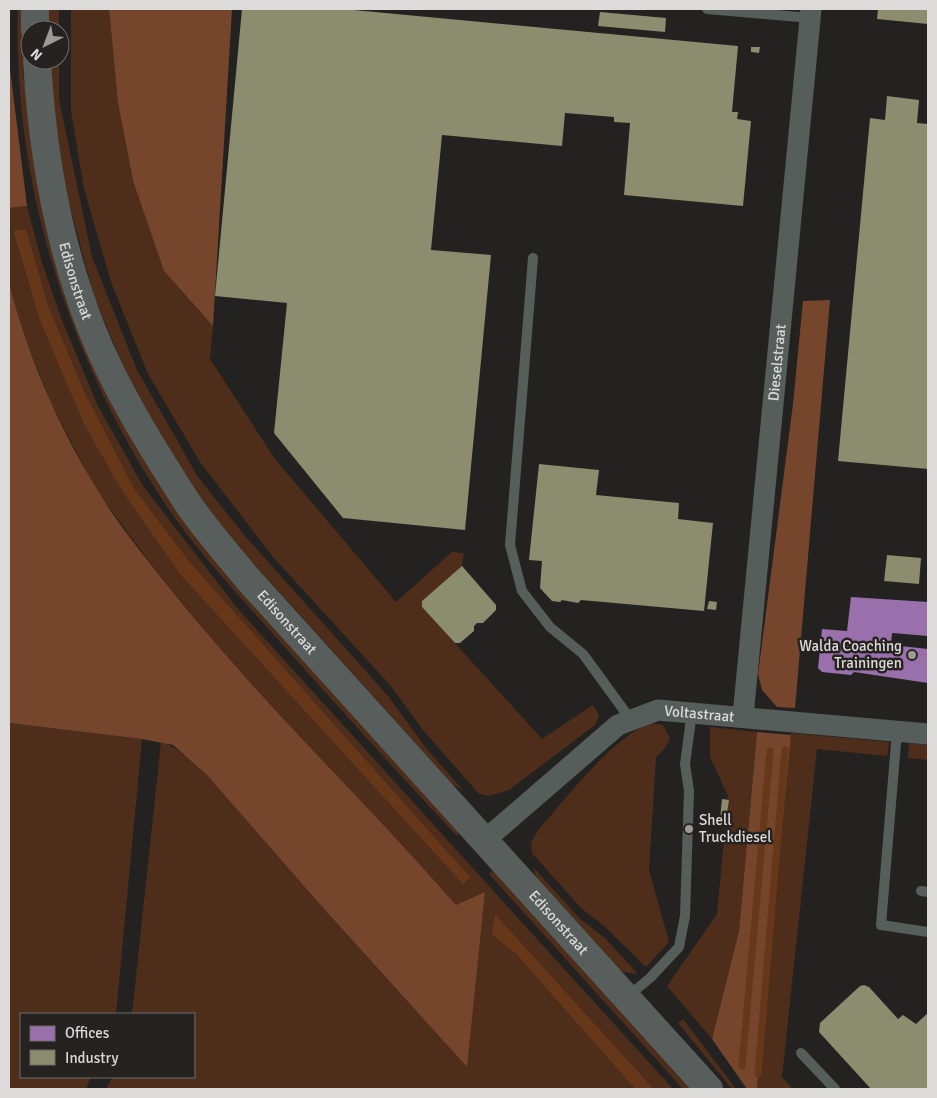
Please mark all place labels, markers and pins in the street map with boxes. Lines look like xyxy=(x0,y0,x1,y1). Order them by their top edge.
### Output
place label: Walda Coaching Trainingen xyxy=(799,637,902,672)
marker: Walda Coaching Trainingen xyxy=(906,649,918,661)
place label: Shell Truckdiesel xyxy=(699,811,772,846)
marker: Shell Truckdiesel xyxy=(683,823,695,835)

